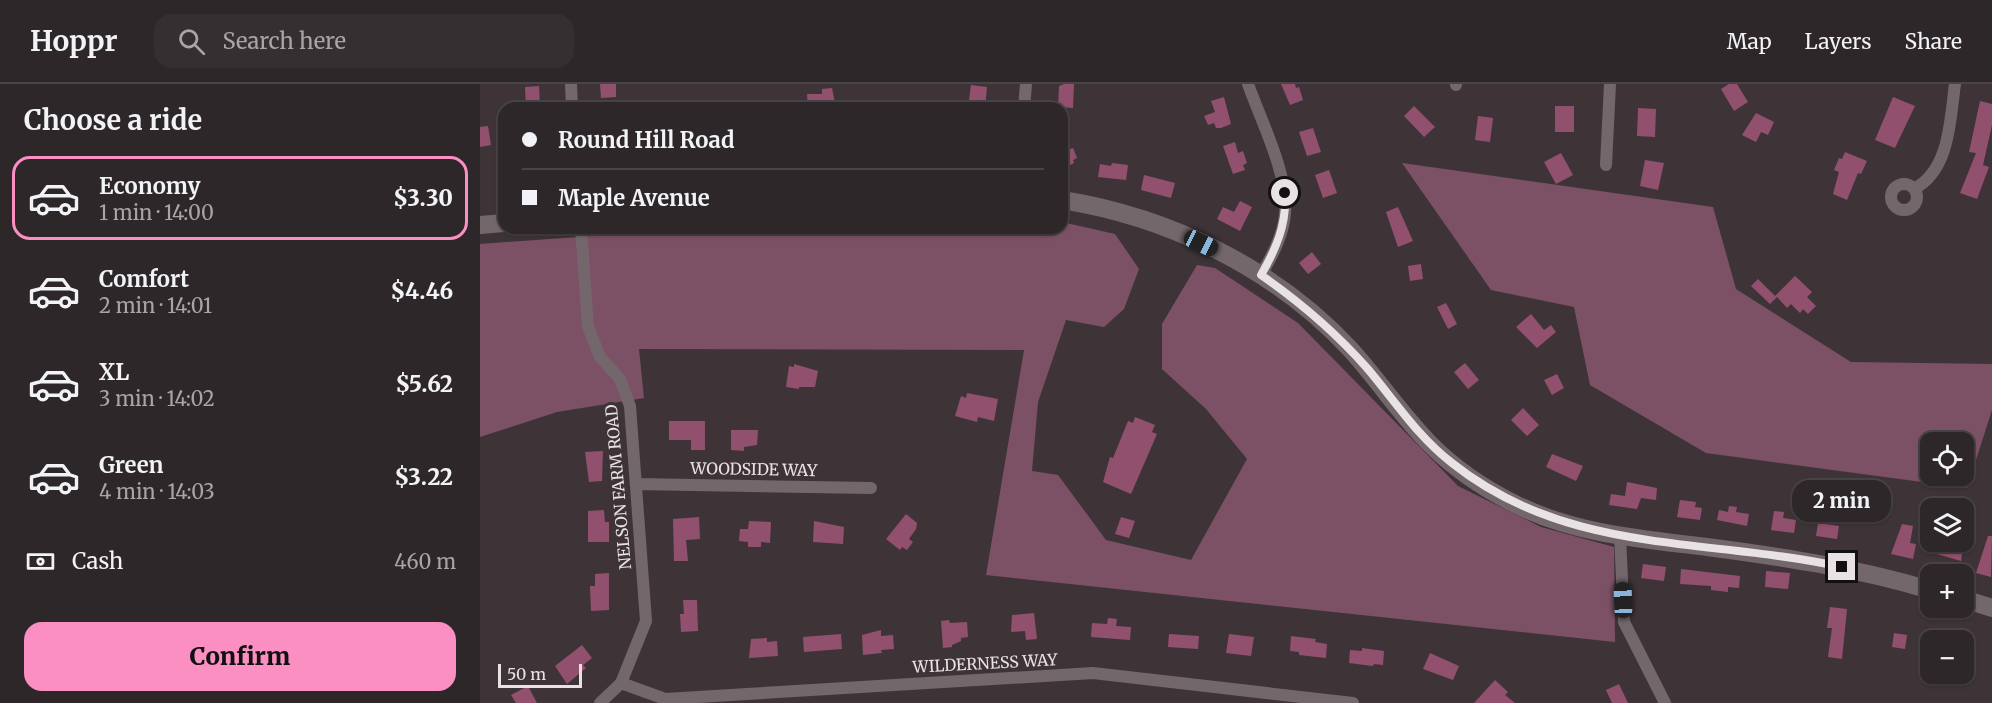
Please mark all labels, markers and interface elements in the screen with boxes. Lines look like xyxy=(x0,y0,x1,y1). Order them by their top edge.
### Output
search box xyxy=(154,14,574,68)
text: Hoppr xyxy=(30,23,118,59)
icon: search xyxy=(175,25,208,58)
text: Search here xyxy=(223,27,346,55)
text: Map xyxy=(1727,28,1772,55)
text: Layers xyxy=(1805,28,1872,55)
text: Share xyxy=(1905,28,1962,55)
text: Choose a ride xyxy=(24,103,202,137)
text: Round Hill Road xyxy=(558,126,735,154)
icon: car xyxy=(27,171,81,225)
text: Economy xyxy=(99,172,200,200)
route start xyxy=(1271,179,1298,206)
text: $3.30 xyxy=(393,184,453,212)
text: Maple Avenue xyxy=(558,184,710,212)
text: 1 min · 14:00 xyxy=(99,200,214,225)
car xyxy=(1181,227,1221,259)
icon: car xyxy=(27,264,81,318)
text: Comfort xyxy=(99,265,189,293)
text: $4.46 xyxy=(391,277,453,305)
text: 2 min · 14:01 xyxy=(99,293,212,318)
icon: car xyxy=(27,357,81,411)
text: XL xyxy=(99,358,129,386)
text: $5.62 xyxy=(396,370,453,398)
text: 3 min · 14:02 xyxy=(99,386,215,411)
street label: NELSON FARM ROAD xyxy=(601,404,635,570)
map controls xyxy=(1920,432,1974,684)
button: locate xyxy=(1920,432,1974,486)
icon: car xyxy=(27,450,81,504)
text: Green xyxy=(99,451,163,479)
street label: WOODSIDE WAY xyxy=(689,458,818,480)
text: $3.22 xyxy=(394,463,453,491)
text: 4 min · 14:03 xyxy=(99,479,215,504)
callout: 2 min xyxy=(1792,480,1892,522)
text: 2 min xyxy=(1813,488,1870,513)
button: layers xyxy=(1920,498,1974,552)
icon: cash xyxy=(24,545,57,578)
text: Cash xyxy=(72,547,123,575)
text: 460 m xyxy=(394,549,456,574)
route end xyxy=(1828,553,1855,580)
button: + xyxy=(1920,564,1974,618)
car xyxy=(1613,582,1633,618)
button: Confirm xyxy=(24,622,456,691)
button: − xyxy=(1920,630,1974,684)
street label: WILDERNESS WAY xyxy=(911,649,1059,677)
scale bar xyxy=(498,661,582,688)
text: 50 m xyxy=(507,664,546,684)

